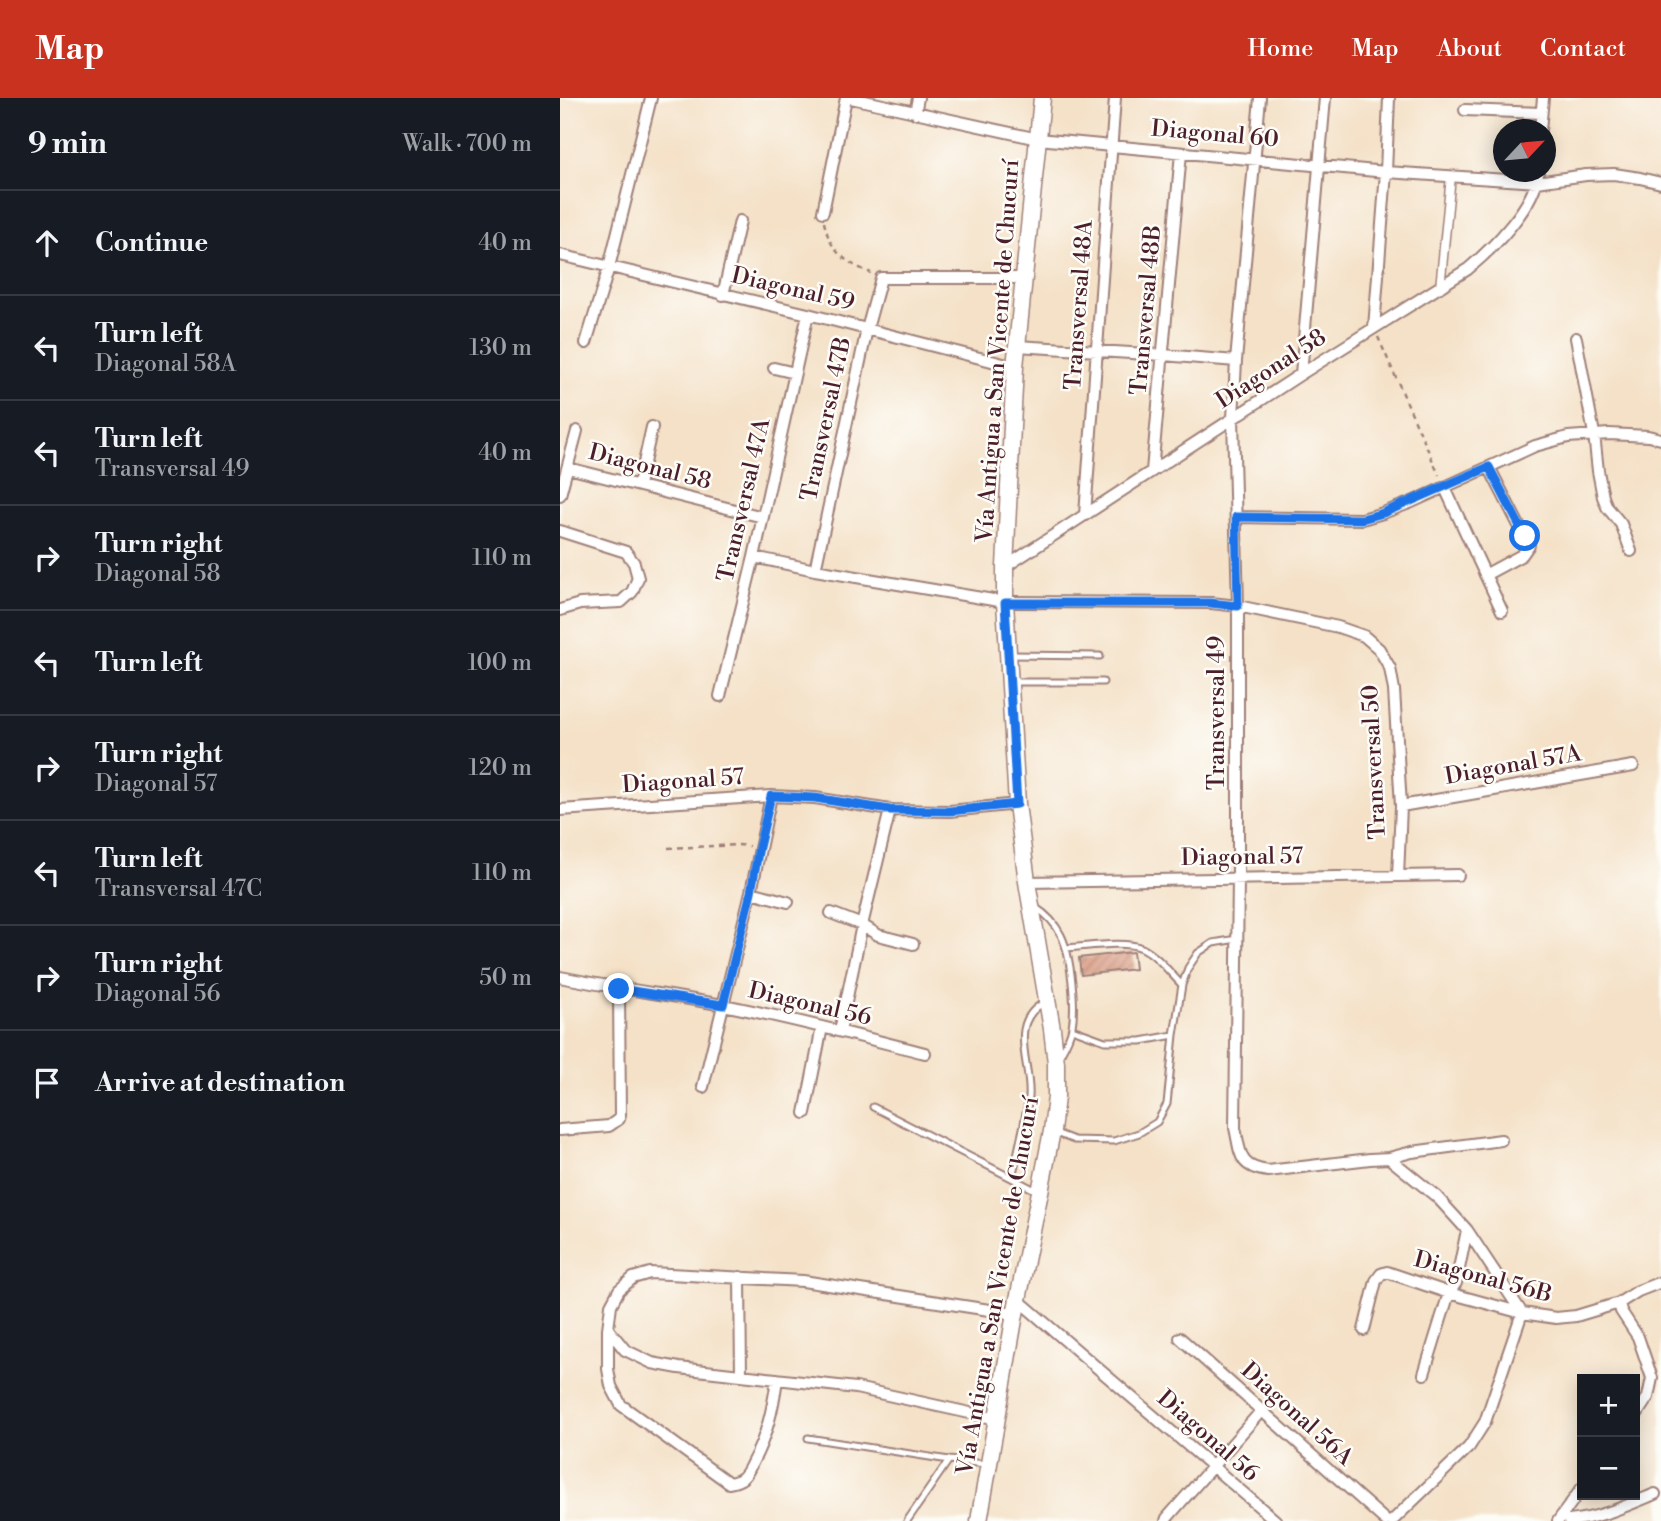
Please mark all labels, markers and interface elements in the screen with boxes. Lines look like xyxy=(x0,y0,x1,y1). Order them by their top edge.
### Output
text: Map xyxy=(35,29,104,70)
text: Home xyxy=(1248,34,1313,64)
text: Map xyxy=(1351,34,1399,64)
text: About xyxy=(1437,34,1502,64)
text: Contact xyxy=(1540,34,1626,64)
street label: Diagonal 60 xyxy=(1150,114,1280,154)
north arrow xyxy=(1493,119,1556,182)
text: 9 min xyxy=(28,125,107,163)
text: Walk · 700 m xyxy=(402,130,532,158)
street label: Vía Antigua a San Vicente de Chucurí xyxy=(971,157,1025,545)
street label: Transversal 48A xyxy=(1059,218,1099,391)
icon: ahead xyxy=(28,224,66,262)
street label: Transversal 48B xyxy=(1125,224,1167,396)
text: Continue xyxy=(95,227,208,259)
text: 40 m xyxy=(478,229,532,257)
street label: Diagonal 59 xyxy=(729,261,857,317)
text: Turn left xyxy=(95,318,203,350)
street label: Diagonal 58 xyxy=(1211,323,1331,415)
icon: left xyxy=(28,329,66,367)
text: 130 m xyxy=(469,334,532,362)
street label: Transversal 47B xyxy=(795,334,857,504)
text: Diagonal 58A xyxy=(95,350,236,378)
street label: Transversal 47A xyxy=(712,414,777,584)
text: Turn left xyxy=(95,423,203,455)
icon: left xyxy=(28,434,66,472)
street label: Diagonal 58 xyxy=(586,438,714,496)
text: 40 m xyxy=(478,439,532,467)
text: Transversal 49 xyxy=(95,455,249,483)
route start xyxy=(1509,520,1540,551)
text: Turn right xyxy=(95,528,223,560)
icon: right xyxy=(28,539,66,577)
text: 110 m xyxy=(472,544,532,572)
text: Diagonal 58 xyxy=(95,560,221,588)
street label: Transversal 49 xyxy=(1203,636,1231,790)
icon: left xyxy=(28,644,66,682)
text: Turn left xyxy=(95,647,203,679)
text: 100 m xyxy=(467,649,532,677)
street label: Transversal 50 xyxy=(1356,684,1392,840)
text: Turn right xyxy=(95,738,223,770)
street label: Diagonal 57A xyxy=(1443,739,1585,791)
icon: right xyxy=(28,749,66,787)
text: 120 m xyxy=(468,754,532,782)
street label: Diagonal 57 xyxy=(621,763,745,799)
text: Diagonal 57 xyxy=(95,770,217,798)
street label: Diagonal 57 xyxy=(1181,842,1304,872)
text: Turn left xyxy=(95,843,203,875)
icon: left xyxy=(28,854,66,892)
text: 110 m xyxy=(472,859,532,887)
text: Transversal 47C xyxy=(95,875,262,903)
text: Turn right xyxy=(95,948,223,980)
icon: right xyxy=(28,959,66,997)
text: 50 m xyxy=(479,964,532,992)
route end xyxy=(603,973,634,1004)
street label: Diagonal 56 xyxy=(746,976,874,1032)
text: Diagonal 56 xyxy=(95,980,220,1008)
icon: arrive xyxy=(28,1064,66,1102)
text: Arrive at destination xyxy=(95,1067,345,1099)
street label: Vía Antigua a San Vicente de Chucurí xyxy=(951,1093,1045,1479)
street label: Diagonal 56B xyxy=(1411,1245,1555,1309)
street label: Diagonal 56A xyxy=(1235,1356,1360,1472)
map controls xyxy=(1577,1374,1640,1500)
button: + xyxy=(1577,1374,1640,1437)
street label: Diagonal 56 xyxy=(1151,1384,1265,1488)
button: − xyxy=(1577,1437,1640,1500)

